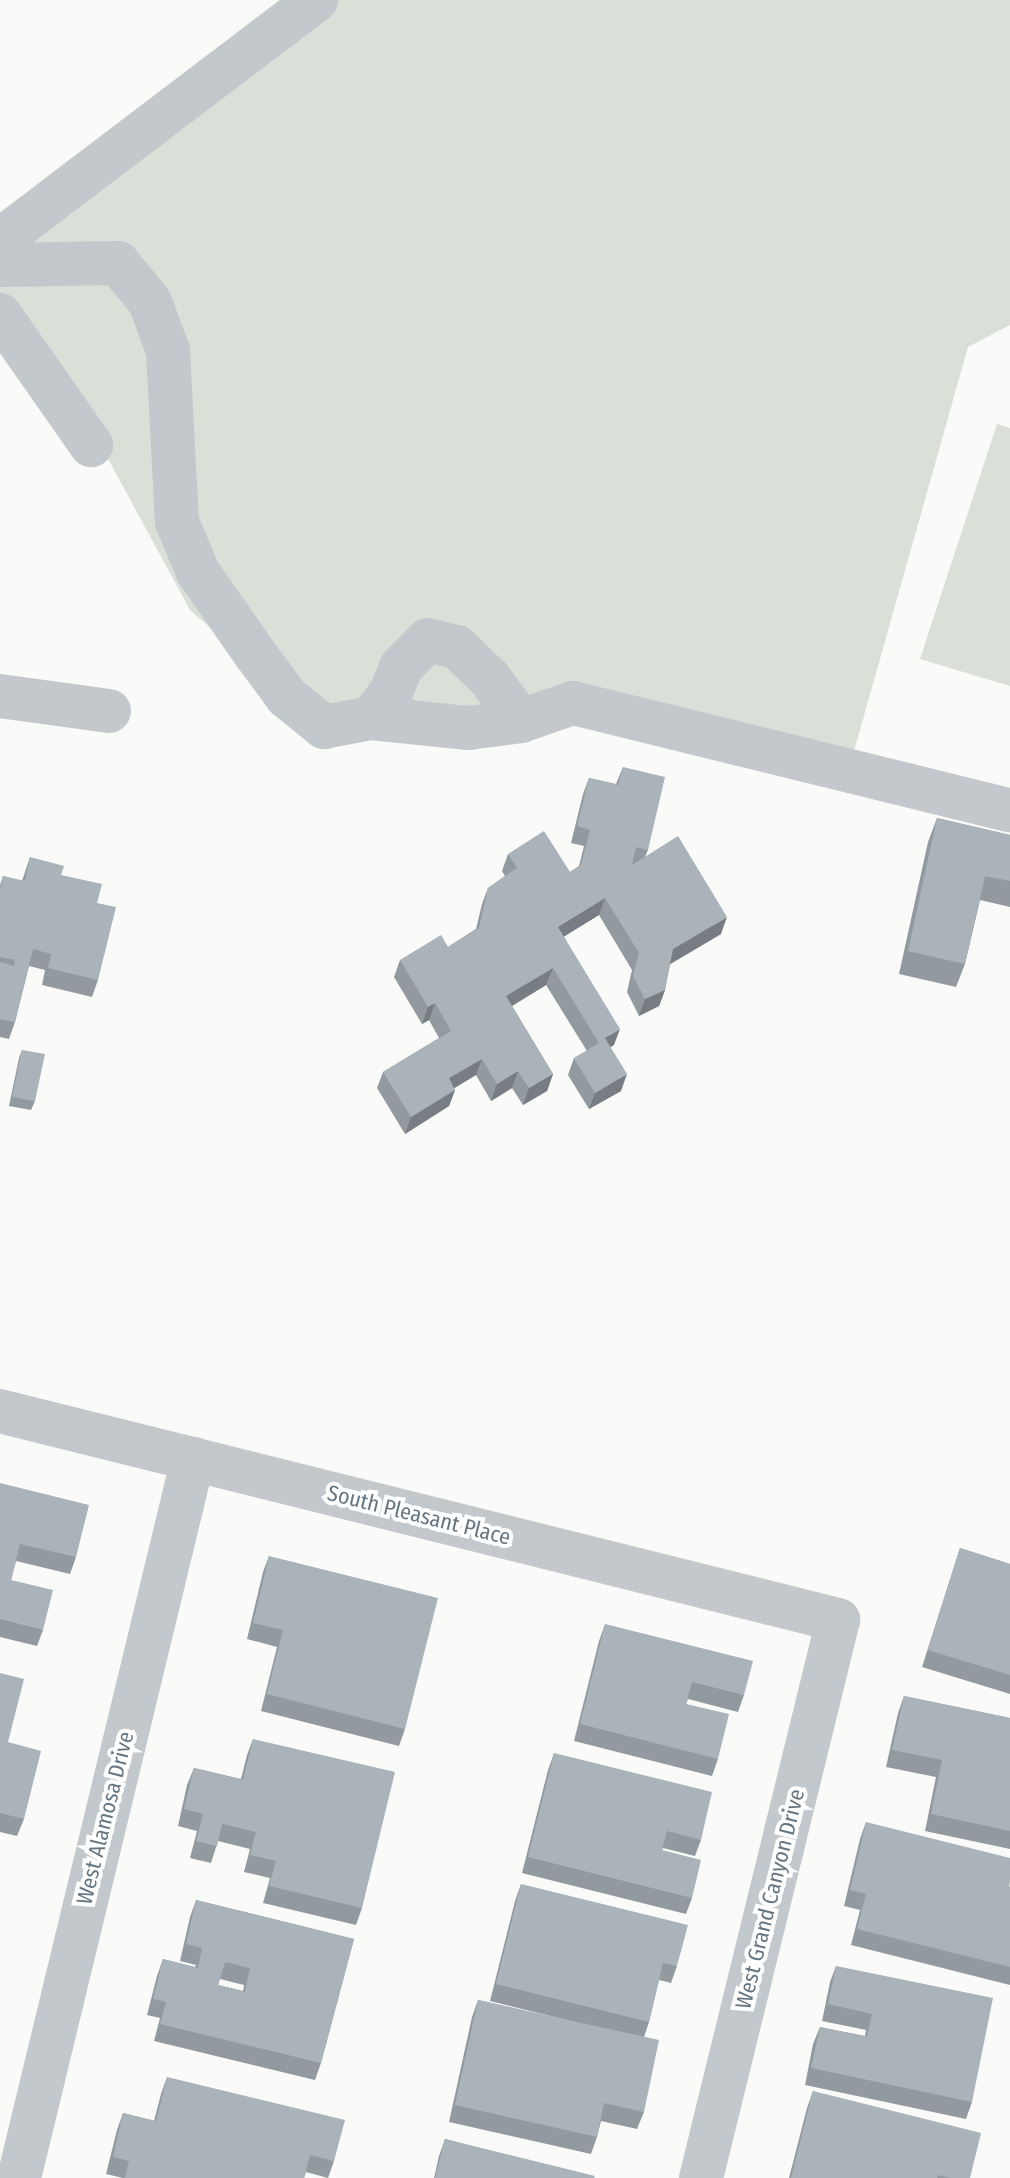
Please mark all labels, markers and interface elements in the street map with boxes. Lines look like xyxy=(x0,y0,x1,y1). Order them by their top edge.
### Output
street label: South Pleasant Place xyxy=(325,1479,513,1551)
street label: West Alamosa Drive xyxy=(71,1729,139,1907)
street label: West Grand Canyon Drive xyxy=(730,1786,810,2012)

